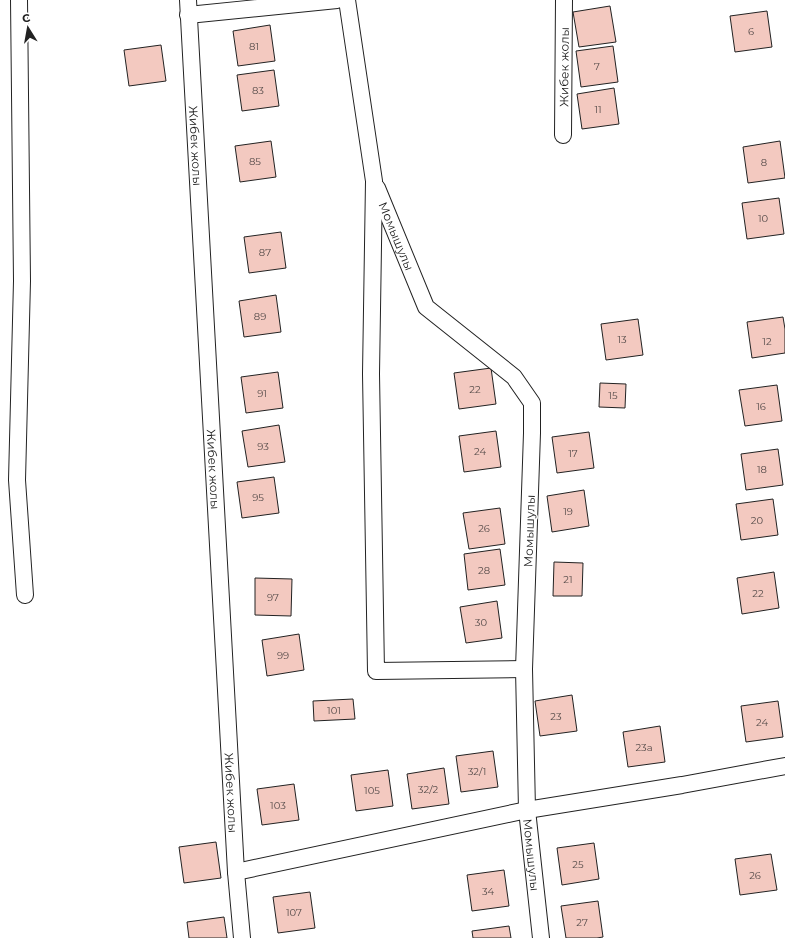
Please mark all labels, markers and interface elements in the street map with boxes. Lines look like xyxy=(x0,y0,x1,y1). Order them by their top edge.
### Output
north arrow xyxy=(8,8,48,48)
text: С xyxy=(21,11,31,26)
house number: 6 xyxy=(748,25,754,38)
street label: Жибек жолы xyxy=(556,27,571,107)
house number: 81 xyxy=(249,40,259,53)
house number: 7 xyxy=(594,60,600,73)
house number: 83 xyxy=(252,84,264,97)
house number: 11 xyxy=(594,103,602,116)
street label: Жибек жолы xyxy=(186,105,206,186)
house number: 85 xyxy=(249,155,261,168)
house number: 8 xyxy=(761,156,767,169)
street label: Момышулы xyxy=(376,200,418,273)
house number: 10 xyxy=(758,212,768,225)
house number: 87 xyxy=(259,246,271,259)
house number: 89 xyxy=(254,310,266,323)
house number: 13 xyxy=(617,333,627,346)
house number: 12 xyxy=(762,335,772,348)
house number: 22 xyxy=(469,383,481,396)
house number: 91 xyxy=(257,387,267,400)
house number: 15 xyxy=(608,389,618,402)
house number: 16 xyxy=(756,400,766,413)
street label: Жибек жолы xyxy=(204,429,224,510)
house number: 93 xyxy=(257,440,269,453)
house number: 24 xyxy=(474,445,486,458)
house number: 17 xyxy=(568,447,578,460)
house number: 18 xyxy=(757,463,767,476)
house number: 95 xyxy=(252,491,264,504)
street label: Момышулы xyxy=(520,494,538,568)
house number: 19 xyxy=(563,505,573,518)
house number: 20 xyxy=(751,514,764,527)
house number: 26 xyxy=(478,522,490,535)
house number: 28 xyxy=(478,564,490,577)
house number: 21 xyxy=(563,573,573,586)
house number: 22 xyxy=(752,587,764,600)
house number: 97 xyxy=(267,591,279,604)
house number: 30 xyxy=(475,616,488,629)
house number: 99 xyxy=(277,649,289,662)
house number: 101 xyxy=(327,704,341,717)
house number: 23 xyxy=(550,710,562,723)
house number: 24 xyxy=(756,716,768,729)
house number: 23а xyxy=(635,741,653,754)
street label: Жибек жолы xyxy=(222,752,241,833)
house number: 32/1 xyxy=(468,765,486,778)
house number: 32/2 xyxy=(418,783,439,796)
house number: 105 xyxy=(364,784,380,797)
house number: 103 xyxy=(270,799,286,812)
street label: Момышулы xyxy=(520,818,543,892)
house number: 25 xyxy=(572,858,584,871)
house number: 26 xyxy=(749,869,761,882)
house number: 34 xyxy=(482,885,495,898)
house number: 107 xyxy=(286,906,302,919)
house number: 27 xyxy=(576,916,588,929)

